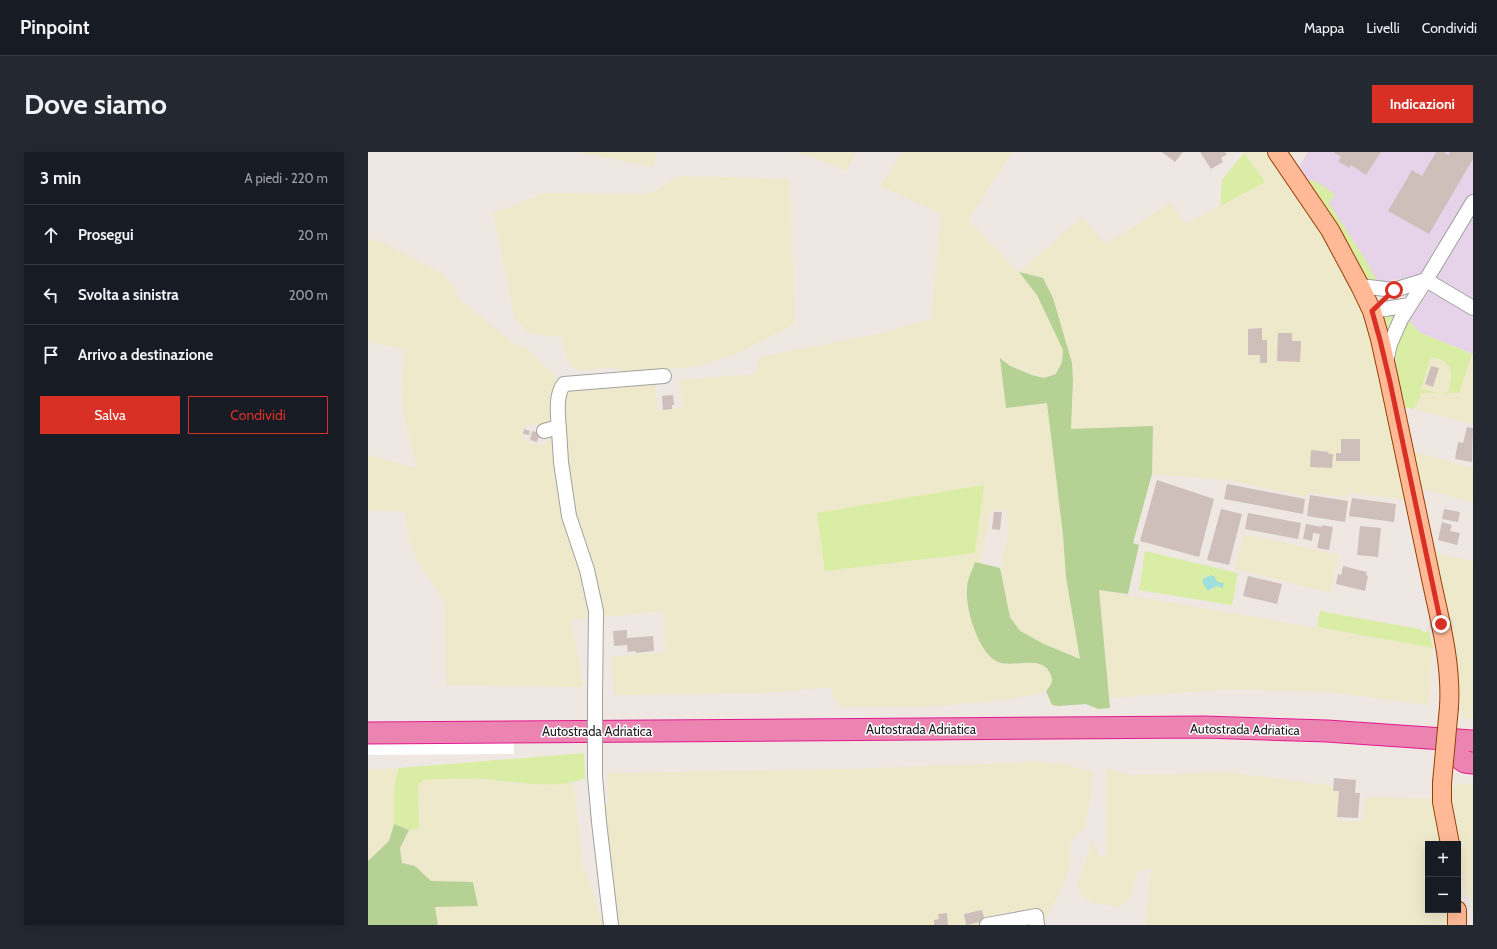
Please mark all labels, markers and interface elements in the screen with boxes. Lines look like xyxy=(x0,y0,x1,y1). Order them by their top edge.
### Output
text: Pinpoint xyxy=(20,16,89,39)
text: Mappa xyxy=(1304,19,1344,37)
text: Livelli xyxy=(1366,19,1400,37)
text: Condividi xyxy=(1422,19,1477,37)
button: Indicazioni xyxy=(1372,85,1473,123)
text: Dove siamo xyxy=(24,87,167,121)
text: 3 min xyxy=(40,168,81,188)
text: A piedi · 220 m xyxy=(244,170,328,186)
icon: ahead xyxy=(40,224,62,246)
text: Prosegui xyxy=(78,226,134,244)
text: 20 m xyxy=(298,227,328,243)
route start xyxy=(1385,281,1403,299)
icon: left xyxy=(40,284,62,306)
text: Svolta a sinistra xyxy=(78,286,179,304)
text: 200 m xyxy=(289,287,328,303)
icon: arrive xyxy=(40,344,62,366)
text: Arrivo a destinazione xyxy=(78,346,213,364)
button: Salva xyxy=(40,396,180,434)
button: Condividi xyxy=(188,396,328,434)
route end xyxy=(1432,615,1450,633)
street label: Autostrada Adriatica xyxy=(1190,720,1301,738)
street label: Autostrada Adriatica xyxy=(866,721,977,737)
street label: Autostrada Adriatica xyxy=(542,723,653,739)
map controls xyxy=(1425,841,1461,913)
button: + xyxy=(1425,841,1461,877)
button: − xyxy=(1425,877,1461,913)

